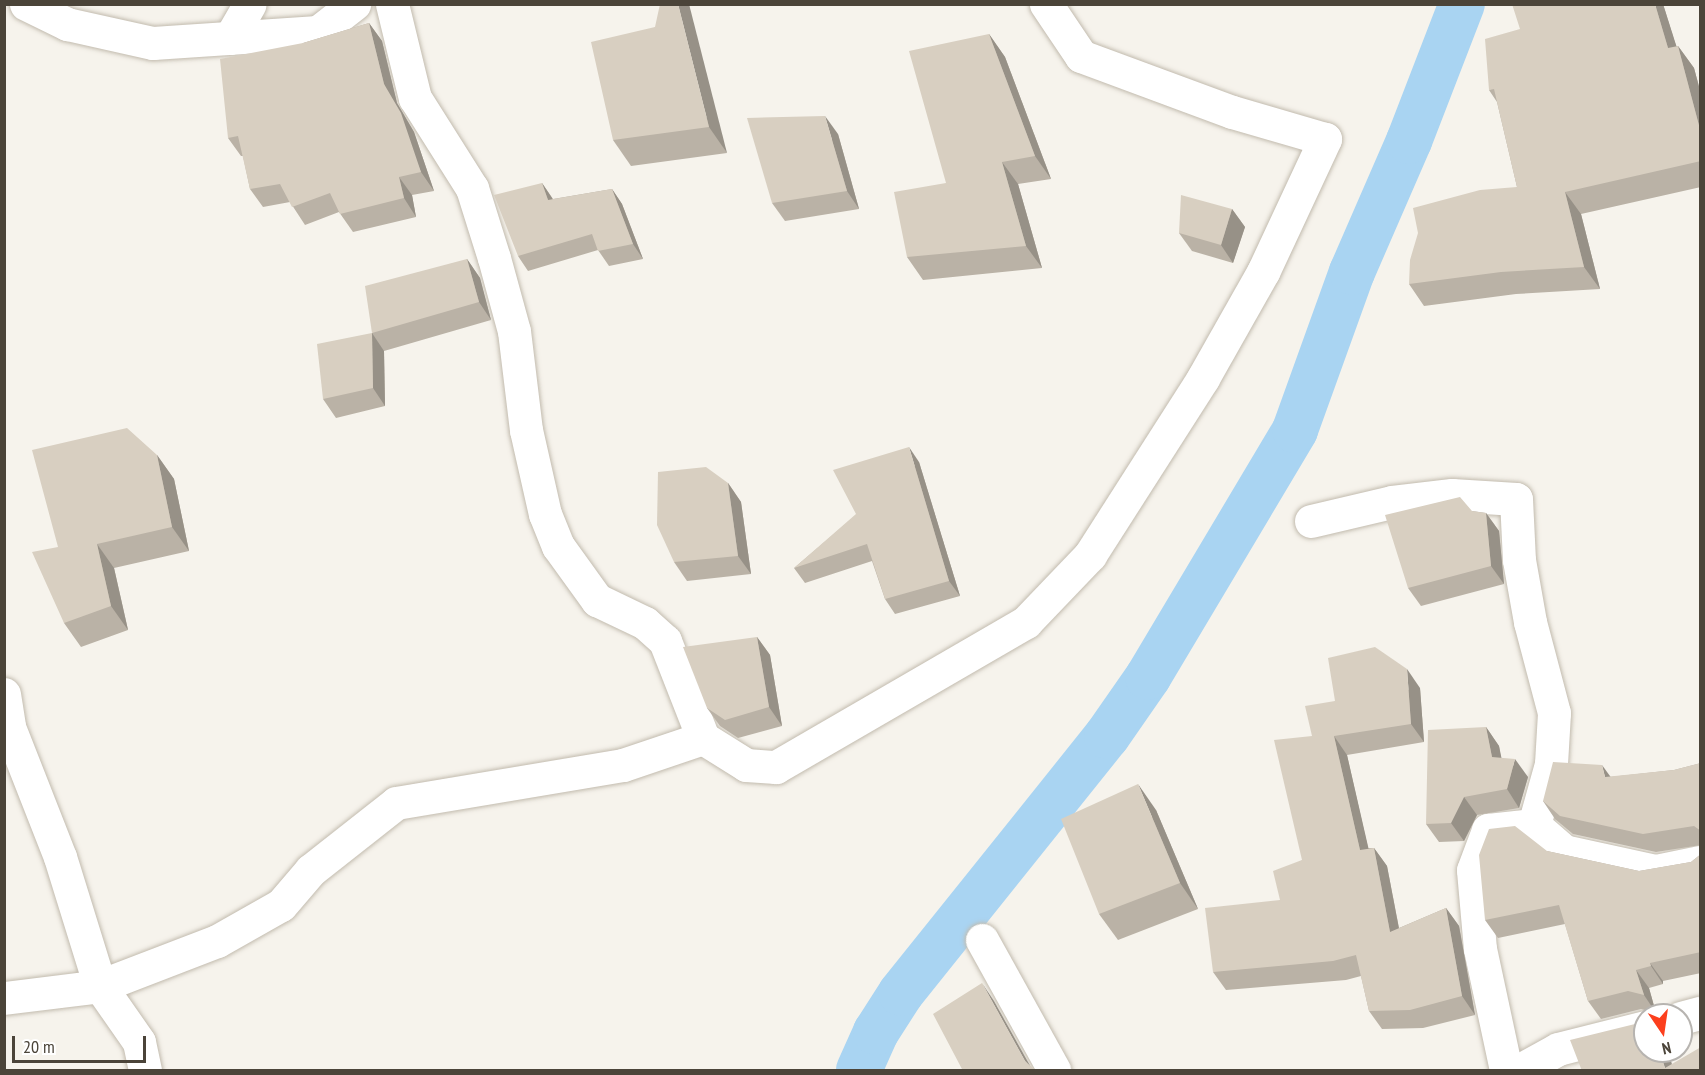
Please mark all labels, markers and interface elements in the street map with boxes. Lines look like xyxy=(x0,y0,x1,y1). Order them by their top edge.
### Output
north arrow xyxy=(1633,1003,1693,1063)
scale bar xyxy=(15,1024,148,1062)
text: 20 m xyxy=(23,1035,55,1058)
text: N xyxy=(1660,1038,1673,1059)

